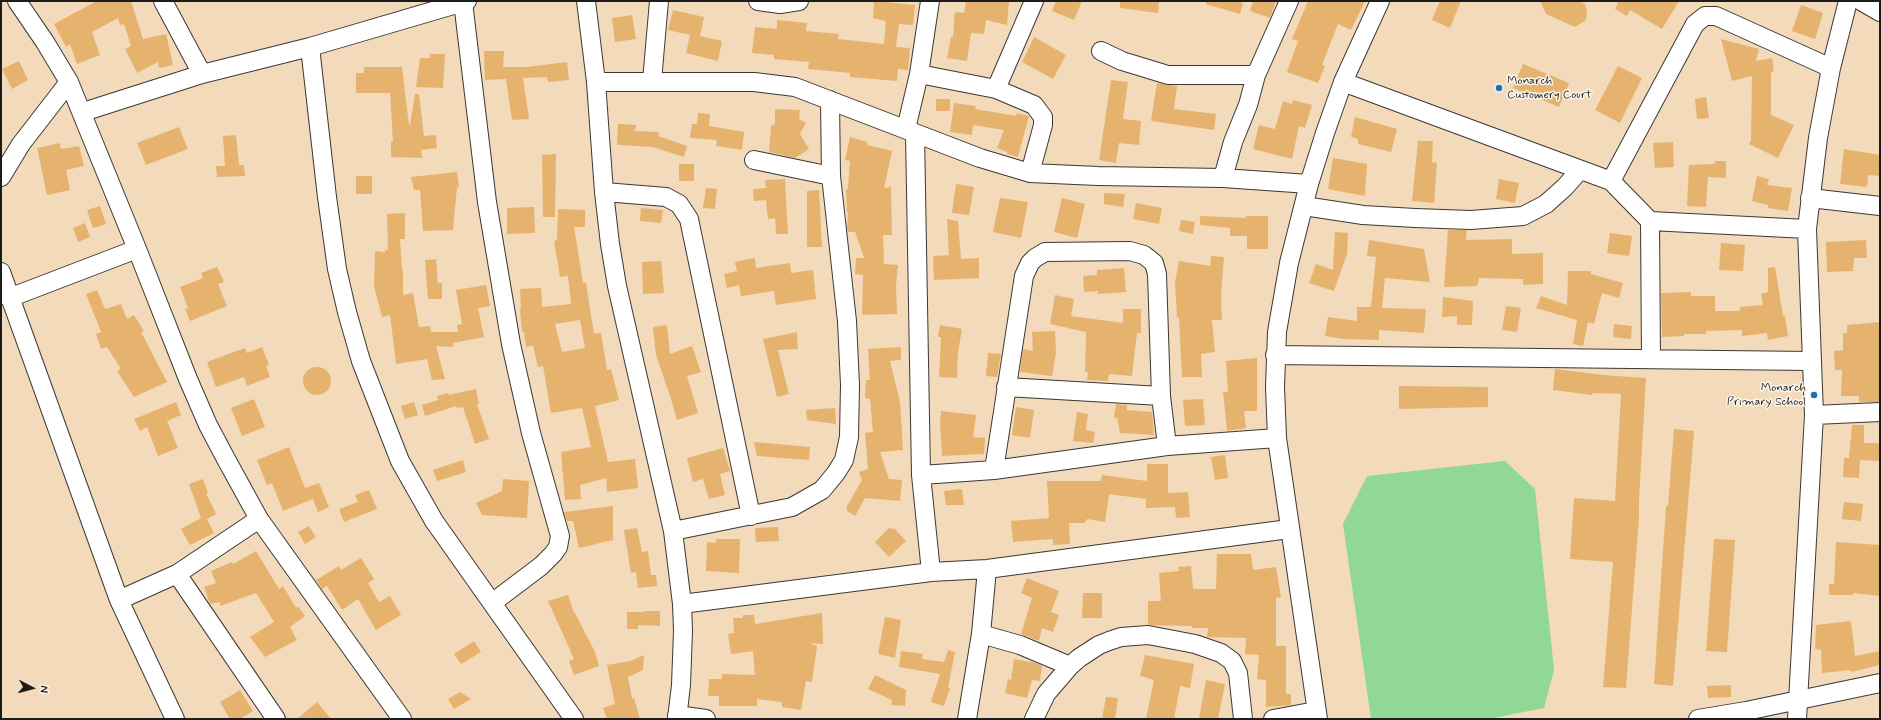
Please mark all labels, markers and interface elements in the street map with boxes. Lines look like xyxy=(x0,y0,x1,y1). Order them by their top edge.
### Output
place label: Monarch Customery Court xyxy=(1507,74,1592,102)
marker: Monarch Customery Court xyxy=(1494,83,1504,93)
place label: Monarch Primary School xyxy=(1727,381,1806,409)
marker: Monarch Primary School xyxy=(1809,390,1819,400)
north arrow xyxy=(12,668,52,708)
text: N xyxy=(37,685,51,694)

